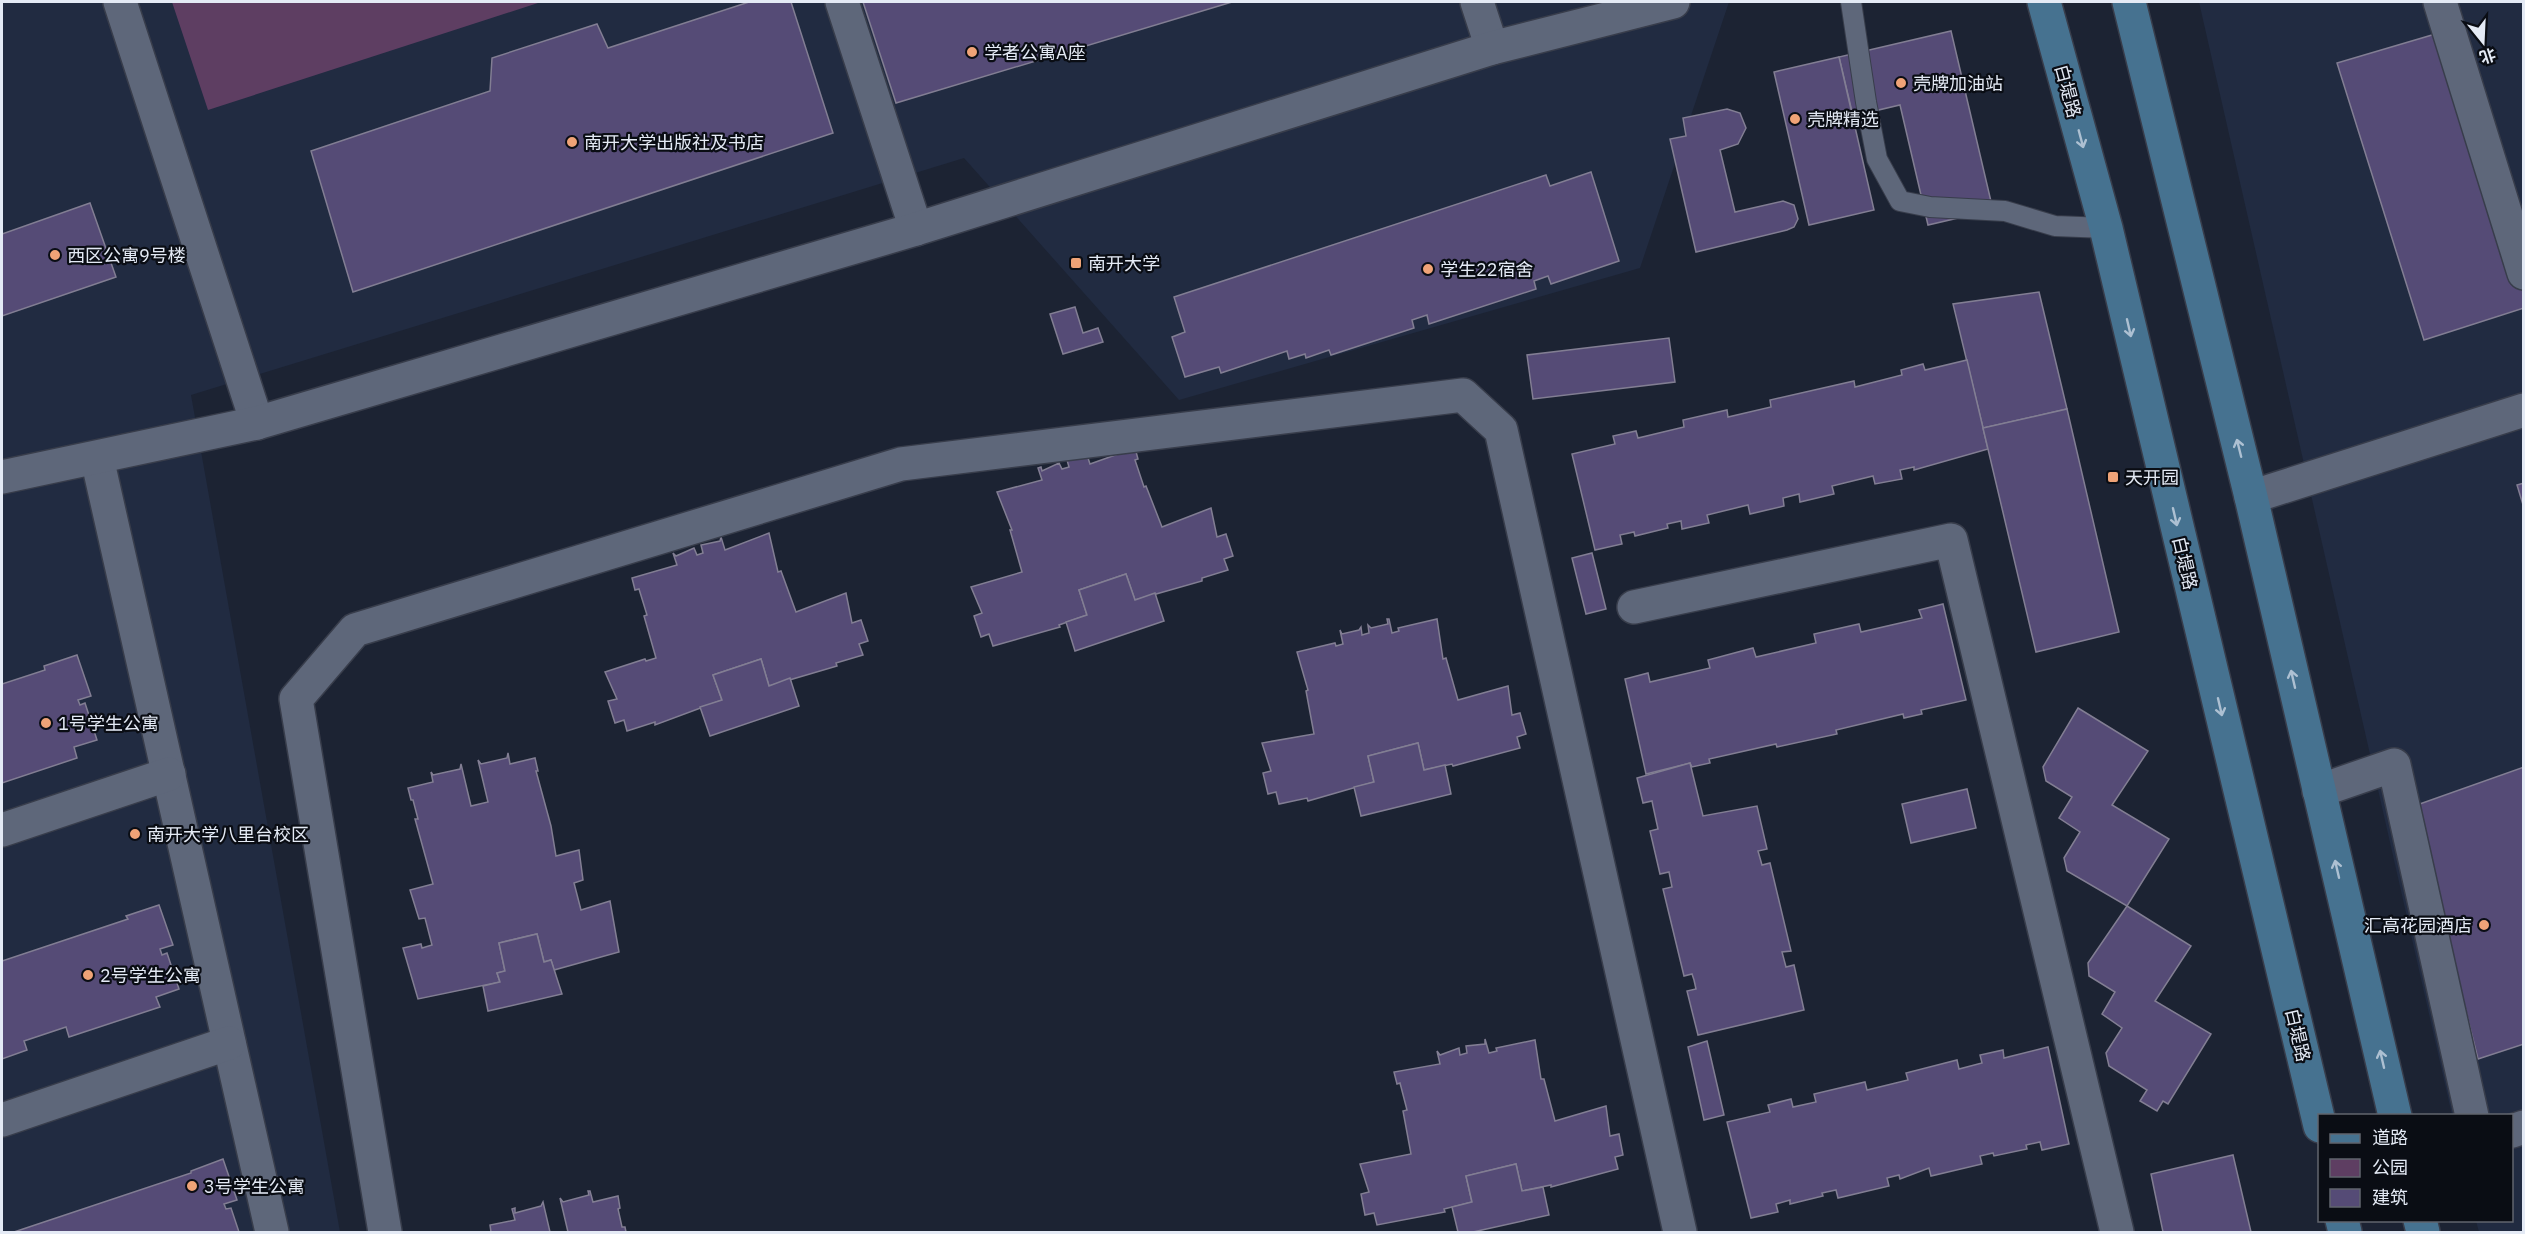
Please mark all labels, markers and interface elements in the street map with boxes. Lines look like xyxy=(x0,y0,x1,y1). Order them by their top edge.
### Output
north arrow xyxy=(2453,12,2513,72)
place label: 学者公寓A座 xyxy=(984,41,1086,64)
text: 北 xyxy=(2477,44,2498,68)
marker: 学者公寓A座 xyxy=(965,45,979,59)
street label: 白堤路 xyxy=(2050,62,2086,120)
place label: 壳牌加油站 xyxy=(1913,72,2003,95)
marker: 壳牌加油站 xyxy=(1894,76,1908,90)
place label: 壳牌精选 xyxy=(1807,108,1879,131)
marker: 壳牌精选 xyxy=(1788,112,1802,126)
one-way arrow xyxy=(2076,129,2087,148)
place label: 南开大学出版社及书店 xyxy=(584,131,764,154)
marker: 南开大学出版社及书店 xyxy=(565,135,579,149)
place label: 西区公寓9号楼 xyxy=(67,244,186,267)
marker: 西区公寓9号楼 xyxy=(48,248,62,262)
place label: 南开大学 xyxy=(1088,252,1160,275)
marker: 南开大学 xyxy=(1069,256,1083,270)
place label: 学生22宿舍 xyxy=(1440,258,1534,281)
marker: 学生22宿舍 xyxy=(1421,262,1435,276)
one-way arrow xyxy=(2124,318,2136,337)
one-way arrow xyxy=(2233,439,2245,458)
place label: 天开园 xyxy=(2125,466,2179,489)
marker: 天开园 xyxy=(2106,470,2120,484)
one-way arrow xyxy=(2169,508,2181,527)
street label: 白堤路 xyxy=(2168,534,2202,592)
one-way arrow xyxy=(2287,669,2299,688)
one-way arrow xyxy=(2214,697,2226,716)
place label: 1号学生公寓 xyxy=(58,712,159,735)
marker: 1号学生公寓 xyxy=(39,716,53,730)
place label: 南开大学八里台校区 xyxy=(147,823,309,846)
marker: 南开大学八里台校区 xyxy=(128,827,142,841)
one-way arrow xyxy=(2331,859,2343,878)
place label: 汇高花园酒店 xyxy=(2364,914,2472,937)
marker: 汇高花园酒店 xyxy=(2477,918,2491,932)
place label: 2号学生公寓 xyxy=(100,964,201,987)
marker: 2号学生公寓 xyxy=(81,968,95,982)
street label: 白堤路 xyxy=(2281,1006,2315,1064)
one-way arrow xyxy=(2375,1049,2387,1068)
legend xyxy=(2318,1114,2513,1222)
text: 道路 xyxy=(2372,1126,2408,1149)
text: 公园 xyxy=(2372,1156,2408,1179)
place label: 3号学生公寓 xyxy=(204,1175,305,1198)
marker: 3号学生公寓 xyxy=(185,1179,199,1193)
text: 建筑 xyxy=(2372,1186,2408,1209)

